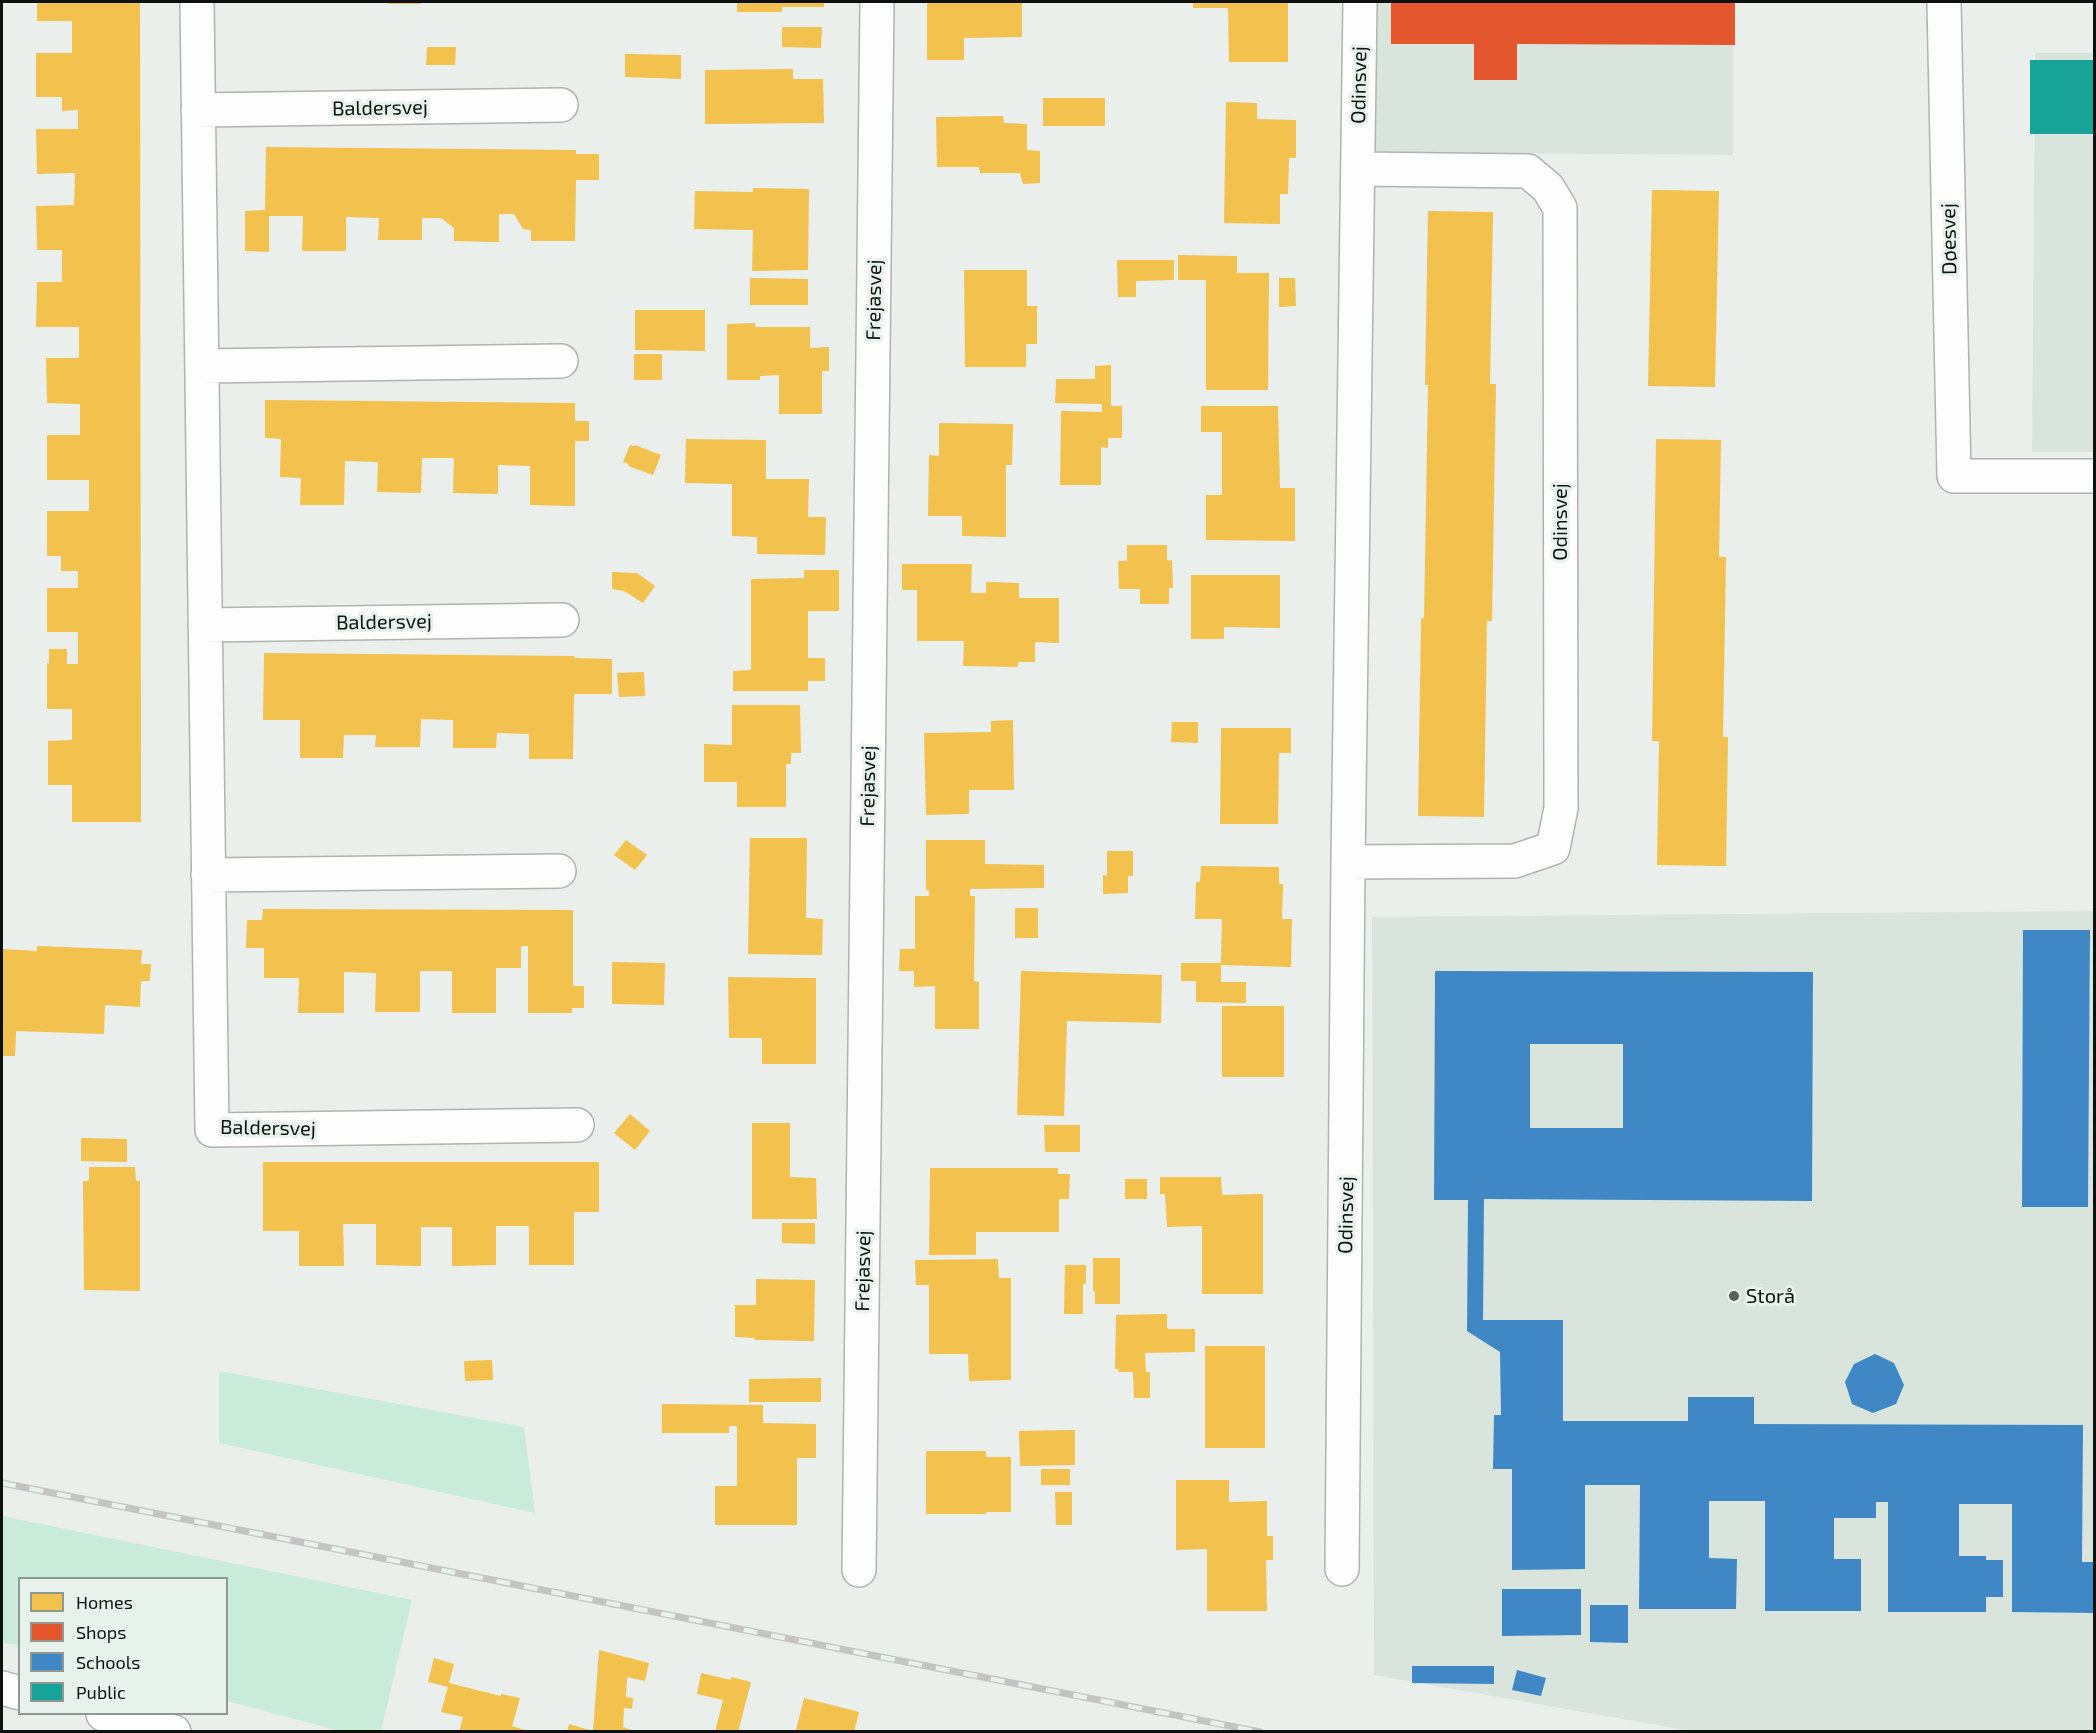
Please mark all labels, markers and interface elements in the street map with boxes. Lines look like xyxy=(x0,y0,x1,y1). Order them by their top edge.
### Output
street label: Odinsvej xyxy=(1346,46,1372,124)
street label: Baldersvej xyxy=(332,95,428,121)
street label: Døesvej xyxy=(1936,203,1962,275)
street label: Frejasvej xyxy=(861,259,887,341)
street label: Odinsvej xyxy=(1548,483,1572,561)
street label: Baldersvej xyxy=(336,609,432,635)
street label: Frejasvej xyxy=(855,745,881,827)
street label: Baldersvej xyxy=(220,1115,316,1141)
street label: Odinsvej xyxy=(1333,1176,1359,1254)
street label: Frejasvej xyxy=(850,1230,876,1312)
place label: Storå xyxy=(1746,1284,1795,1308)
marker: Storå xyxy=(1727,1289,1741,1303)
legend xyxy=(18,1577,228,1715)
text: Homes xyxy=(76,1591,133,1613)
text: Shops xyxy=(76,1621,126,1643)
text: Schools xyxy=(76,1651,140,1673)
text: Public xyxy=(76,1681,126,1703)

